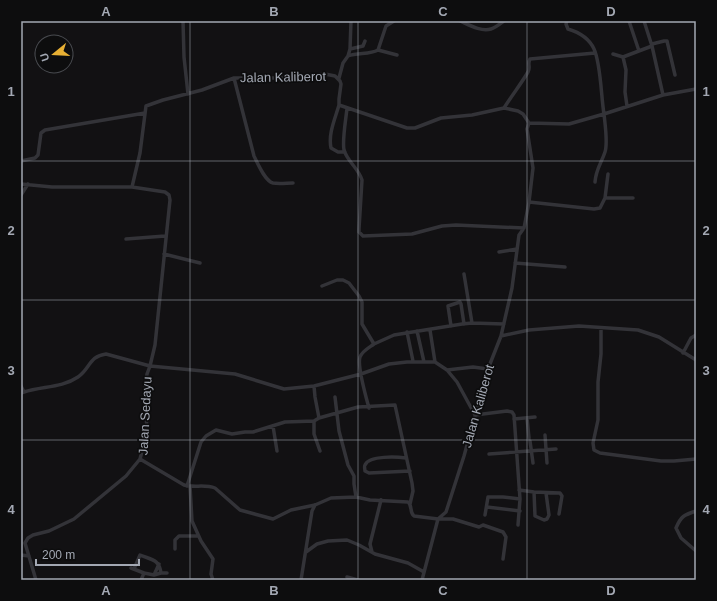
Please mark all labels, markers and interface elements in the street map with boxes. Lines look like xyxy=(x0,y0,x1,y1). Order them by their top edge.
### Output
text: A xyxy=(101,4,111,19)
text: B xyxy=(269,4,279,19)
text: C xyxy=(438,4,448,19)
text: D xyxy=(606,4,616,19)
north arrow xyxy=(34,34,74,74)
text: U xyxy=(38,51,51,63)
street label: Jalan Kaliberot xyxy=(240,69,327,85)
text: 1 xyxy=(7,84,15,99)
text: 1 xyxy=(702,84,710,99)
text: 2 xyxy=(7,223,15,238)
text: 2 xyxy=(702,223,710,238)
street label: Jalan Kaliberot xyxy=(459,362,497,449)
text: 3 xyxy=(7,363,15,378)
text: 3 xyxy=(702,363,710,378)
street label: Jalan Sedayu xyxy=(135,376,155,456)
text: 4 xyxy=(7,502,15,517)
text: 4 xyxy=(702,502,710,517)
scale bar xyxy=(36,541,139,567)
text: 200 m xyxy=(42,548,75,562)
text: A xyxy=(101,583,111,598)
text: B xyxy=(269,583,279,598)
text: C xyxy=(438,583,448,598)
text: D xyxy=(606,583,616,598)

